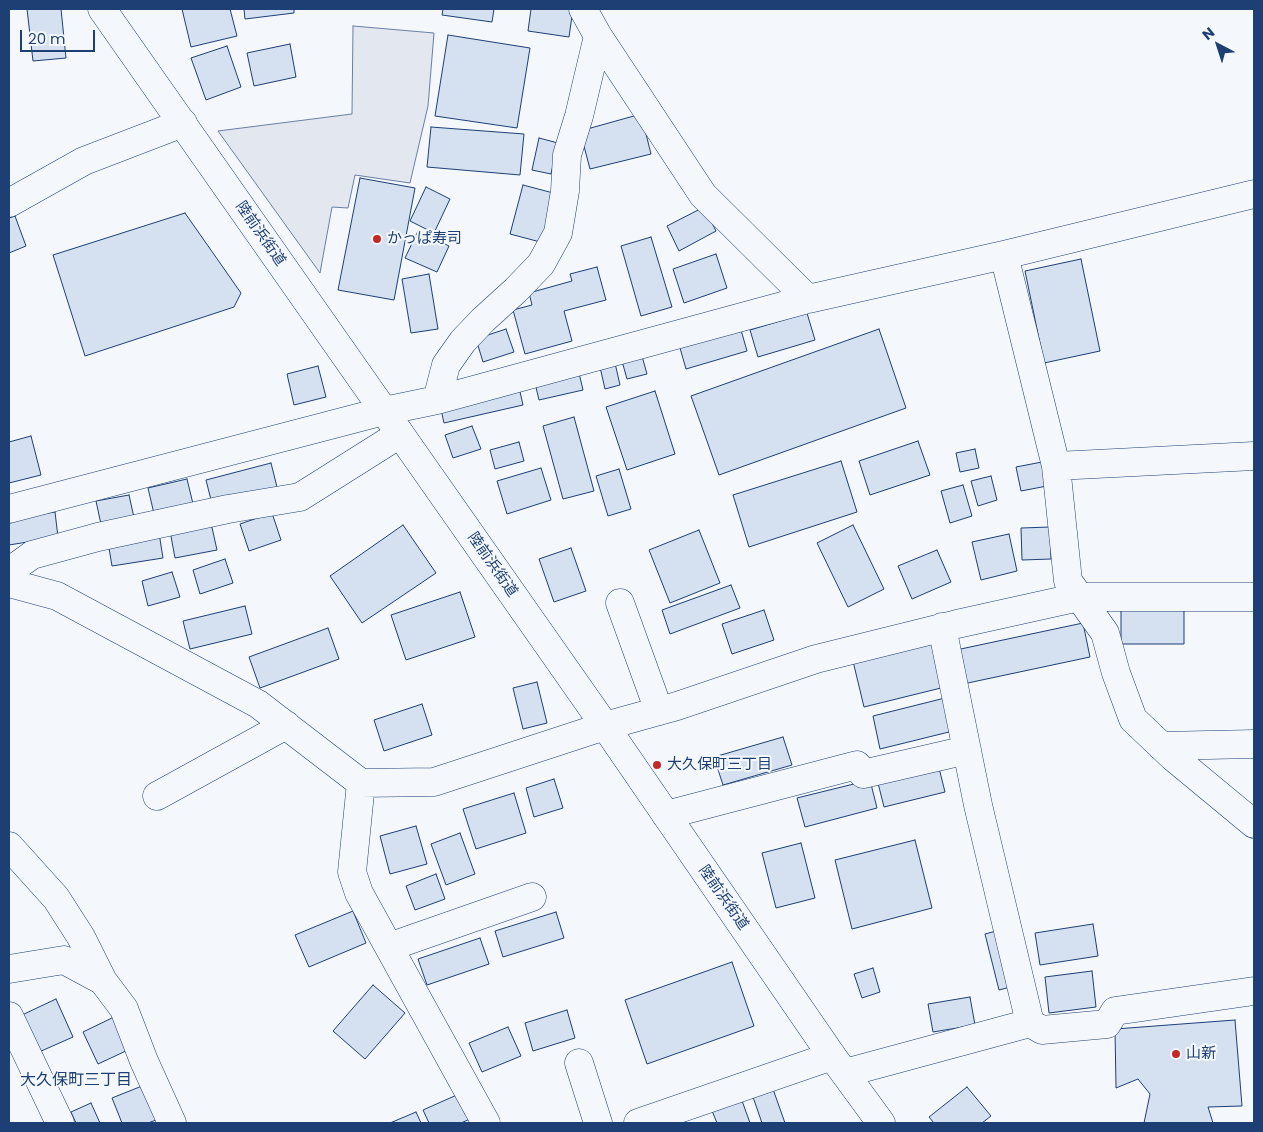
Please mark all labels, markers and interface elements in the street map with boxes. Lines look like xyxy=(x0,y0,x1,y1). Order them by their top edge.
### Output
scale bar xyxy=(22,20,98,52)
north arrow xyxy=(1193,20,1243,70)
text: N xyxy=(1198,22,1219,45)
text: 20 m xyxy=(28,28,66,49)
street label: 陸前浜街道 xyxy=(231,198,289,270)
place label: かっぱ寿司 xyxy=(387,230,462,248)
marker: かっぱ寿司 xyxy=(371,233,383,245)
street label: 陸前浜街道 xyxy=(463,529,521,601)
place label: 大久保町三丁目 xyxy=(667,756,772,774)
marker: 大久保町三丁目 xyxy=(651,759,663,771)
street label: 陸前浜街道 xyxy=(694,862,752,934)
place label: 山新 xyxy=(1186,1045,1216,1063)
marker: 山新 xyxy=(1170,1048,1182,1060)
district label: 大久保町三丁目 xyxy=(20,1071,132,1091)

